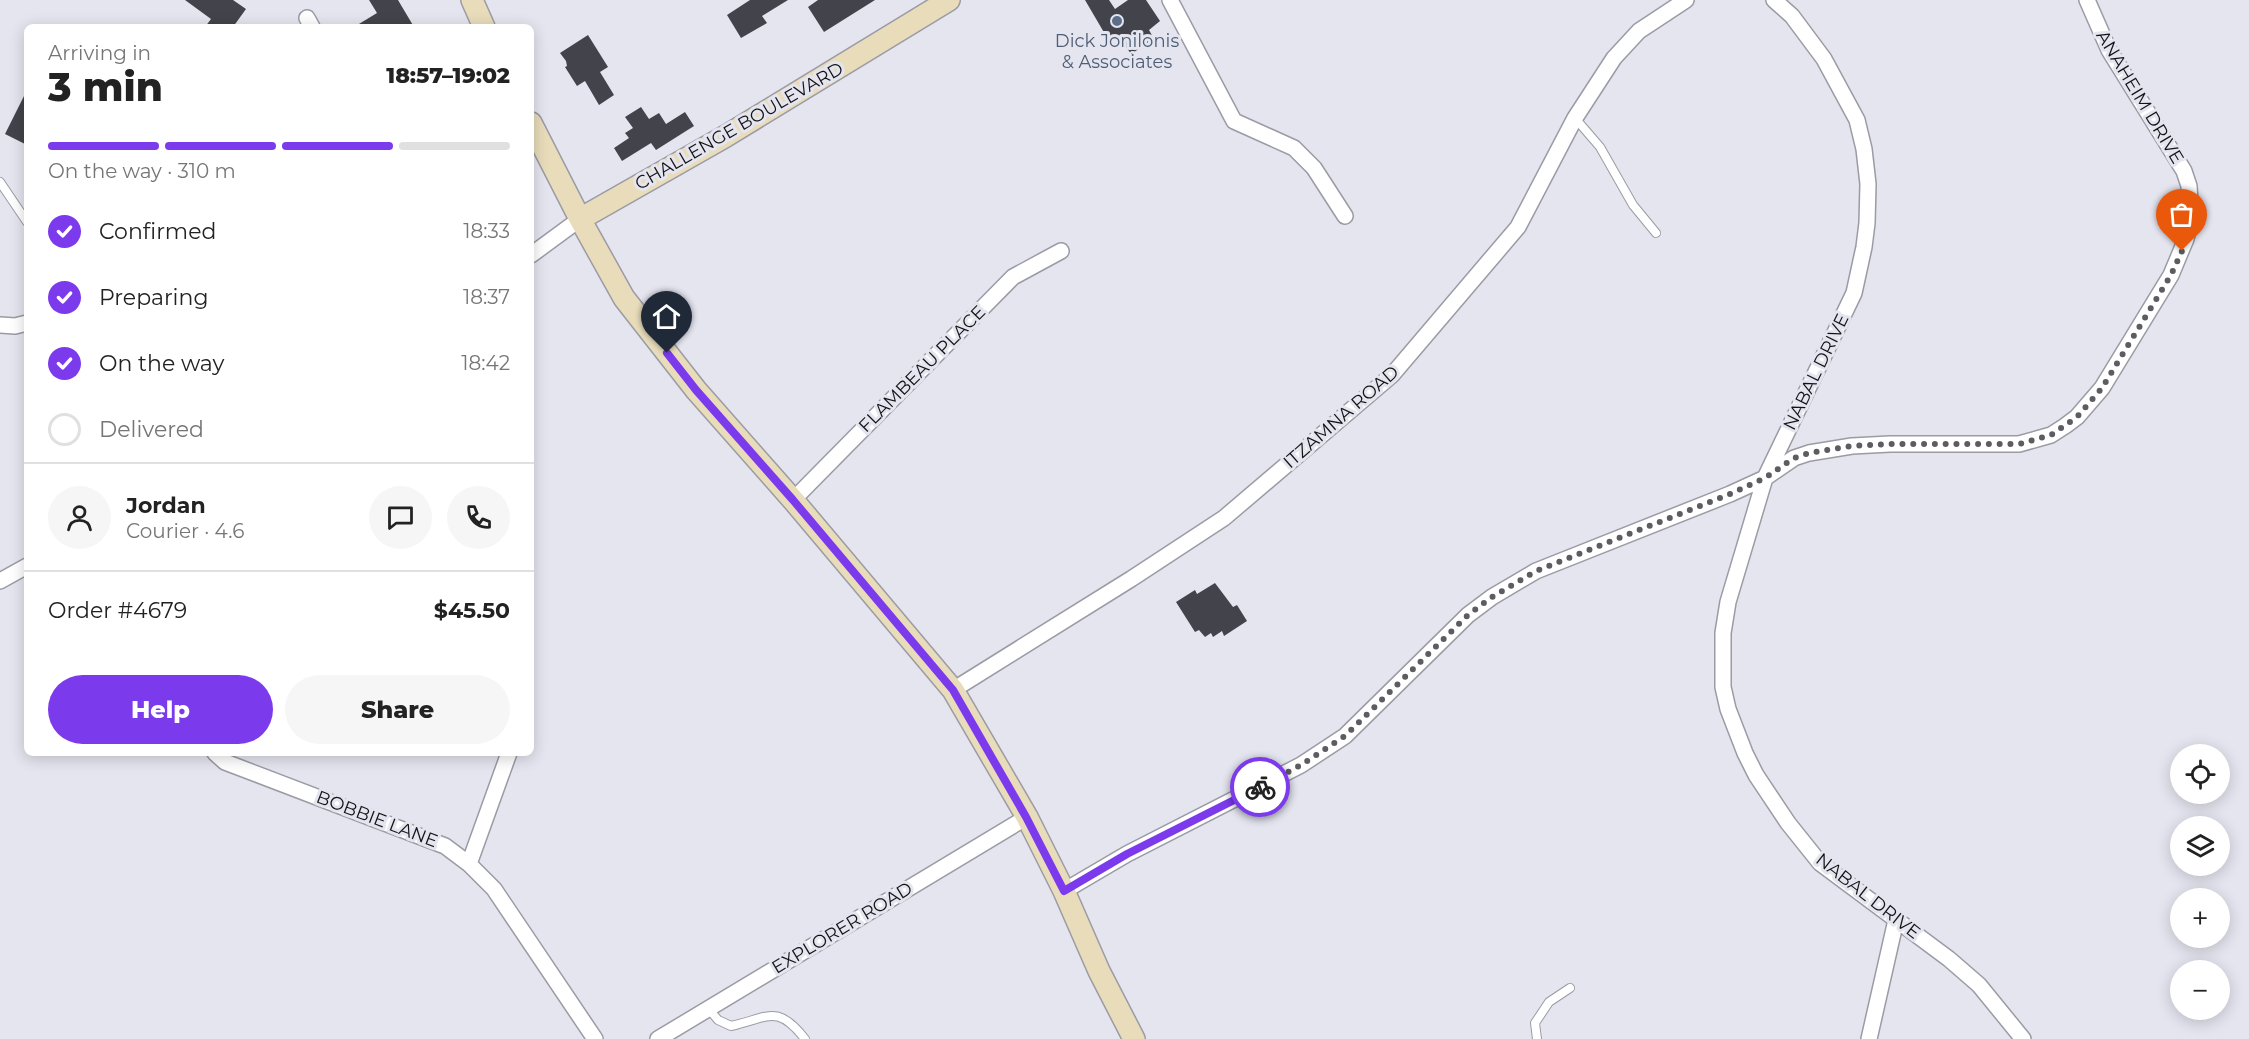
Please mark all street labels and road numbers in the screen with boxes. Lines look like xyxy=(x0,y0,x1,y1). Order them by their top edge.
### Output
street label: ANAHEIM DRIVE xyxy=(2091,26,2189,168)
street label: CHALLENGE BOULEVARD xyxy=(631,57,847,195)
street label: FLAMBEAU PLACE xyxy=(854,301,990,437)
street label: NABAL DRIVE xyxy=(1778,310,1854,434)
street label: ITZAMNA ROAD xyxy=(1279,361,1403,473)
street label: BOBBIE LANE xyxy=(313,786,441,852)
street label: NABAL DRIVE xyxy=(1811,848,1925,944)
street label: EXPLORER ROAD xyxy=(768,877,916,979)

